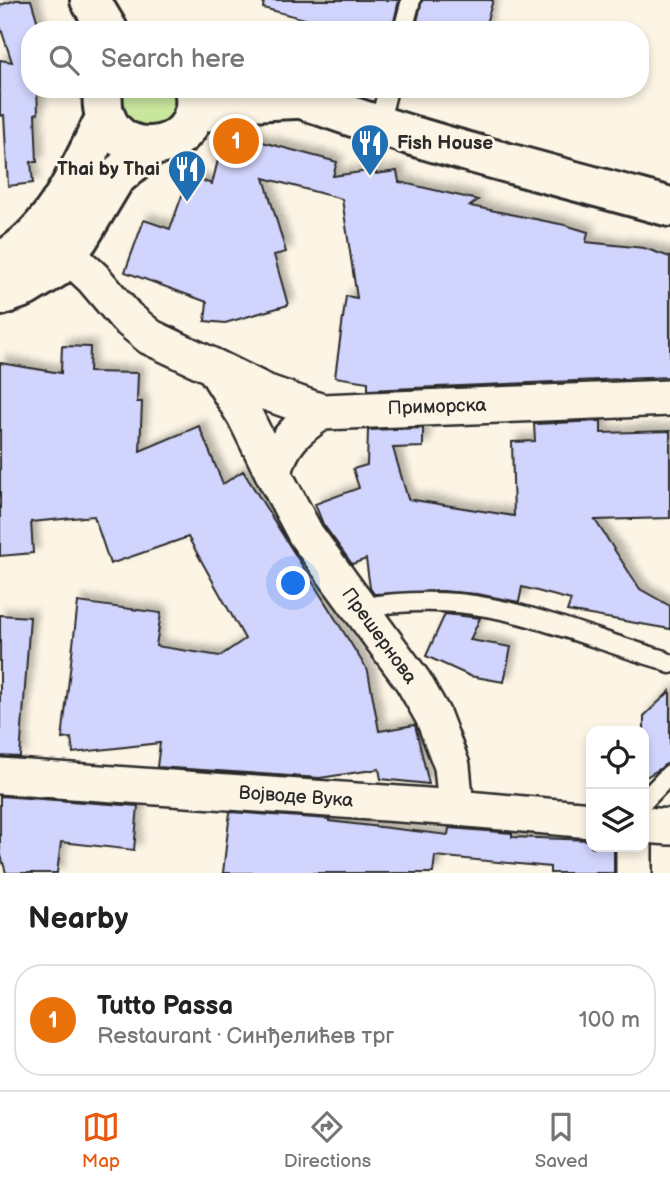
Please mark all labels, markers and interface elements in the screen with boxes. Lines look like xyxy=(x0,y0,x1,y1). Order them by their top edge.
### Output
search box xyxy=(21,21,649,98)
icon: search xyxy=(45,41,83,79)
text: Search here xyxy=(101,44,245,75)
pin: 1 xyxy=(213,115,259,167)
restaurant icon: Fish House xyxy=(349,122,391,177)
place label: Fish House xyxy=(397,132,493,155)
restaurant icon: Thai by Thai xyxy=(166,148,208,203)
place label: Thai by Thai xyxy=(57,158,160,181)
street label: Приморска xyxy=(387,394,487,420)
your location xyxy=(276,566,310,600)
street label: Прешернова xyxy=(336,583,422,689)
map controls xyxy=(586,726,649,852)
button: locate xyxy=(586,726,649,789)
street label: Војводе Вука xyxy=(238,782,354,812)
button: layers xyxy=(586,789,649,852)
text: Nearby xyxy=(28,901,128,937)
text: Tutto Passa xyxy=(97,991,233,1022)
text: 1 xyxy=(48,1006,58,1034)
text: 100 m xyxy=(579,1006,640,1034)
text: Restaurant · Синђелићев трг xyxy=(97,1022,394,1050)
tab: Map xyxy=(82,1108,120,1173)
tab: Directions xyxy=(284,1108,371,1173)
tab: Saved xyxy=(535,1108,588,1173)

